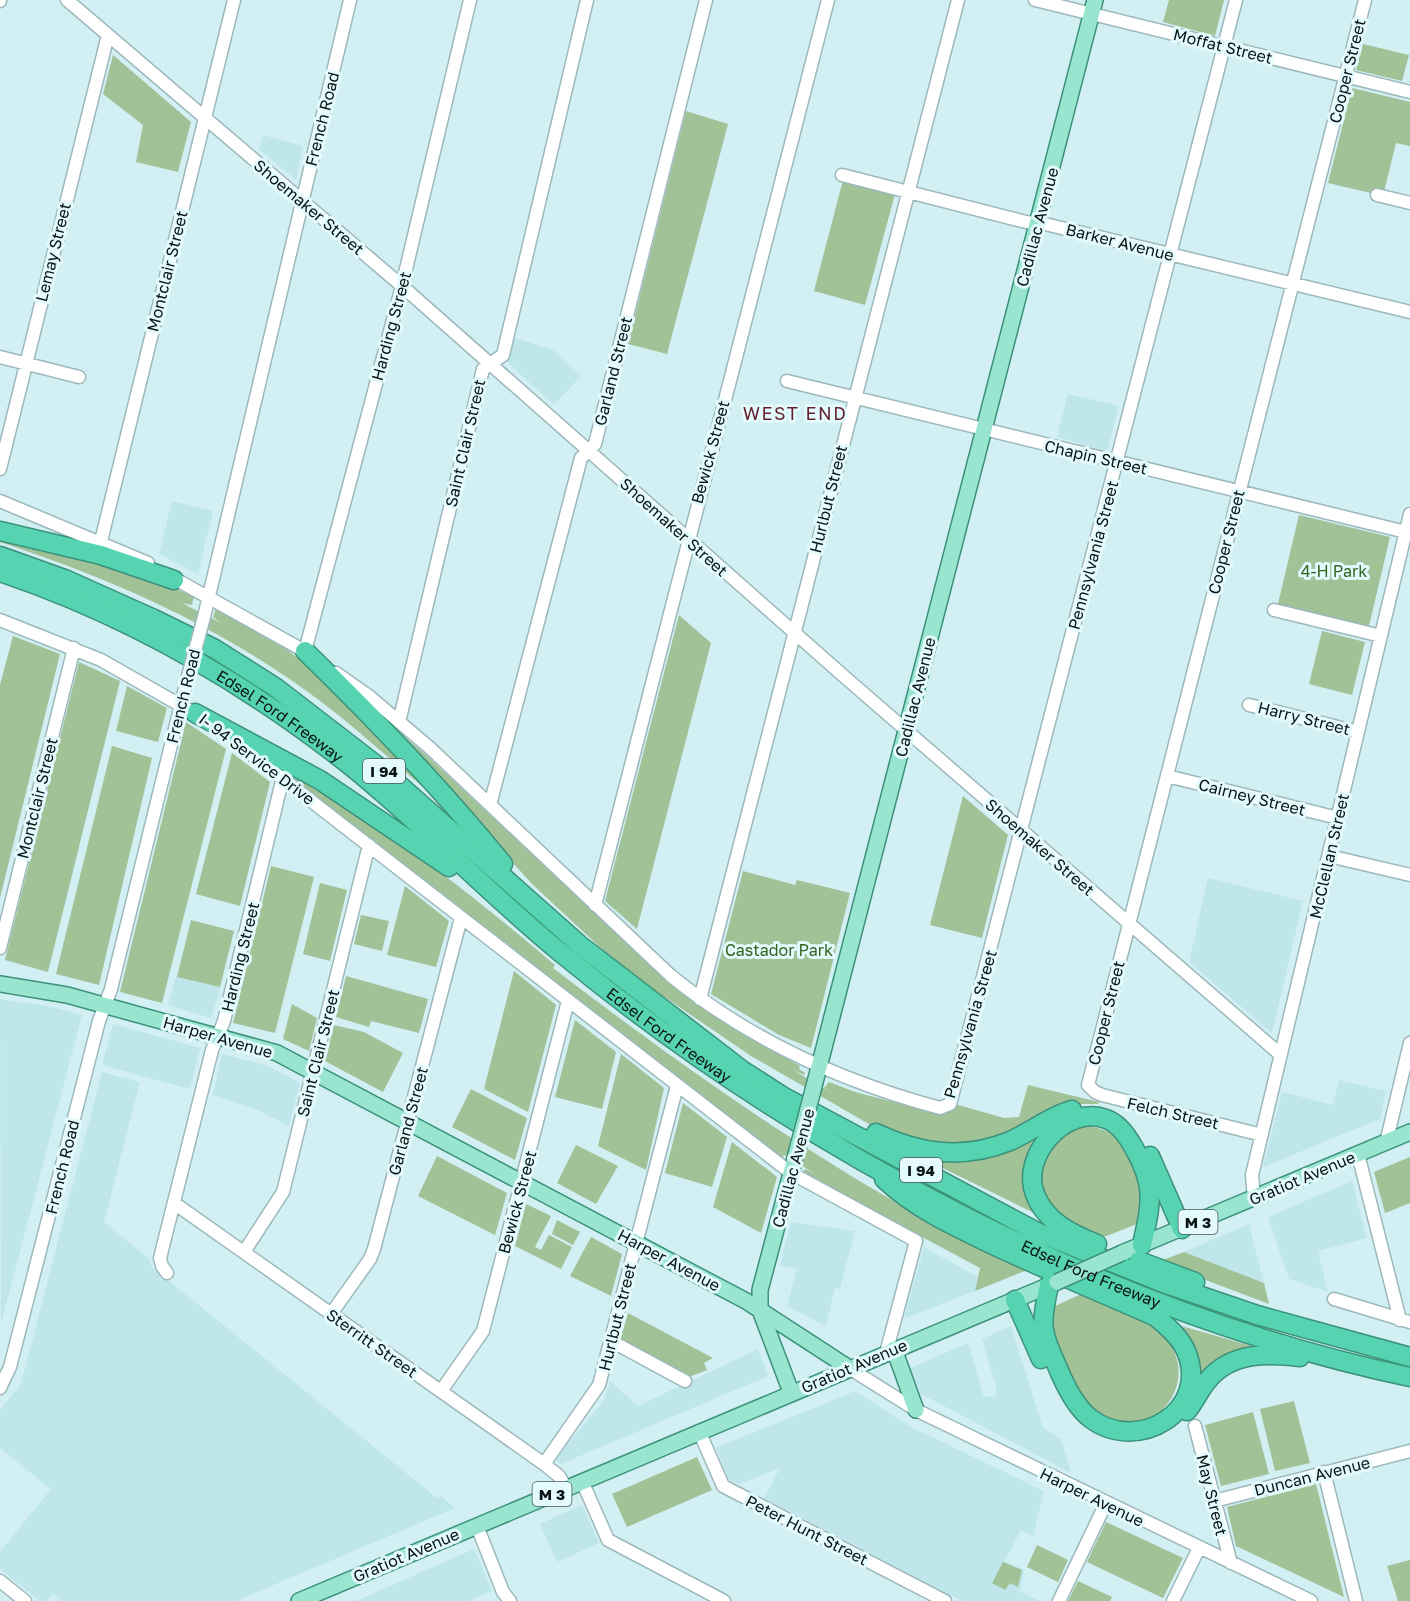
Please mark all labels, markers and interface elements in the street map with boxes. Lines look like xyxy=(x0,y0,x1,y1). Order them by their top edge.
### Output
street label: Cooper Street xyxy=(1324,17,1370,125)
street label: Moffat Street xyxy=(1171,24,1275,68)
street label: French Road xyxy=(301,70,343,168)
street label: Shoemaker Street xyxy=(250,155,368,259)
street label: Cadillac Avenue xyxy=(1011,165,1063,289)
street label: Lemay Street xyxy=(31,200,75,304)
street label: Montclair Street xyxy=(142,208,192,334)
street label: Barker Avenue xyxy=(1064,219,1176,265)
street label: Harding Street xyxy=(367,269,415,383)
street label: Garland Street xyxy=(590,314,636,428)
street label: Saint Clair Street xyxy=(441,377,489,509)
street label: Bewick Street xyxy=(687,398,733,506)
district label: WEST END xyxy=(743,402,847,424)
street label: Chapin Street xyxy=(1043,435,1149,479)
street label: Hurlbut Street xyxy=(805,443,851,555)
street label: Shoemaker Street xyxy=(616,473,732,581)
street label: Pennsylvania Street xyxy=(1063,478,1123,632)
street label: Cooper Street xyxy=(1203,488,1249,596)
park label: 4-H Park xyxy=(1301,561,1367,581)
street label: Cadillac Avenue xyxy=(890,635,940,759)
street label: French Road xyxy=(162,647,204,745)
street label: Edsel Ford Freeway xyxy=(213,665,347,767)
street label: Harry Street xyxy=(1256,697,1352,739)
street label: I- 94 Service Drive xyxy=(195,709,319,809)
street label: Montclair Street xyxy=(12,735,62,861)
road number: I 94 xyxy=(363,759,405,783)
street label: Cairney Street xyxy=(1196,774,1308,820)
street label: McClellan Street xyxy=(1305,791,1353,921)
street label: Shoemaker Street xyxy=(981,794,1099,900)
street label: Harding Street xyxy=(217,900,263,1014)
park label: Castador Park xyxy=(725,940,833,960)
street label: Pennsylvania Street xyxy=(939,947,1001,1101)
street label: Cooper Street xyxy=(1083,959,1129,1067)
street label: Edsel Ford Freeway xyxy=(602,983,736,1087)
street label: Saint Clair Street xyxy=(293,987,343,1119)
street label: Harper Avenue xyxy=(161,1012,275,1062)
street label: Garland Street xyxy=(384,1064,432,1178)
street label: Felch Street xyxy=(1125,1093,1221,1133)
street label: Cadillac Avenue xyxy=(767,1106,819,1230)
street label: French Road xyxy=(41,1118,83,1216)
street label: Gratiot Avenue xyxy=(1246,1147,1358,1209)
street label: Bewick Street xyxy=(494,1148,540,1256)
road number: I 94 xyxy=(900,1158,942,1182)
road number: M 3 xyxy=(1178,1210,1218,1234)
street label: Harper Avenue xyxy=(614,1225,724,1295)
street label: Edsel Ford Freeway xyxy=(1018,1235,1164,1312)
street label: Hurlbut Street xyxy=(594,1261,640,1373)
street label: Sterritt Street xyxy=(323,1304,421,1382)
street label: Gratiot Avenue xyxy=(798,1335,910,1397)
street label: May Street xyxy=(1192,1452,1232,1538)
street label: Duncan Avenue xyxy=(1252,1452,1372,1500)
street label: Harper Avenue xyxy=(1037,1463,1147,1531)
road number: M 3 xyxy=(532,1482,572,1506)
street label: Peter Hunt Street xyxy=(742,1490,872,1570)
street label: Gratiot Avenue xyxy=(350,1524,462,1586)

